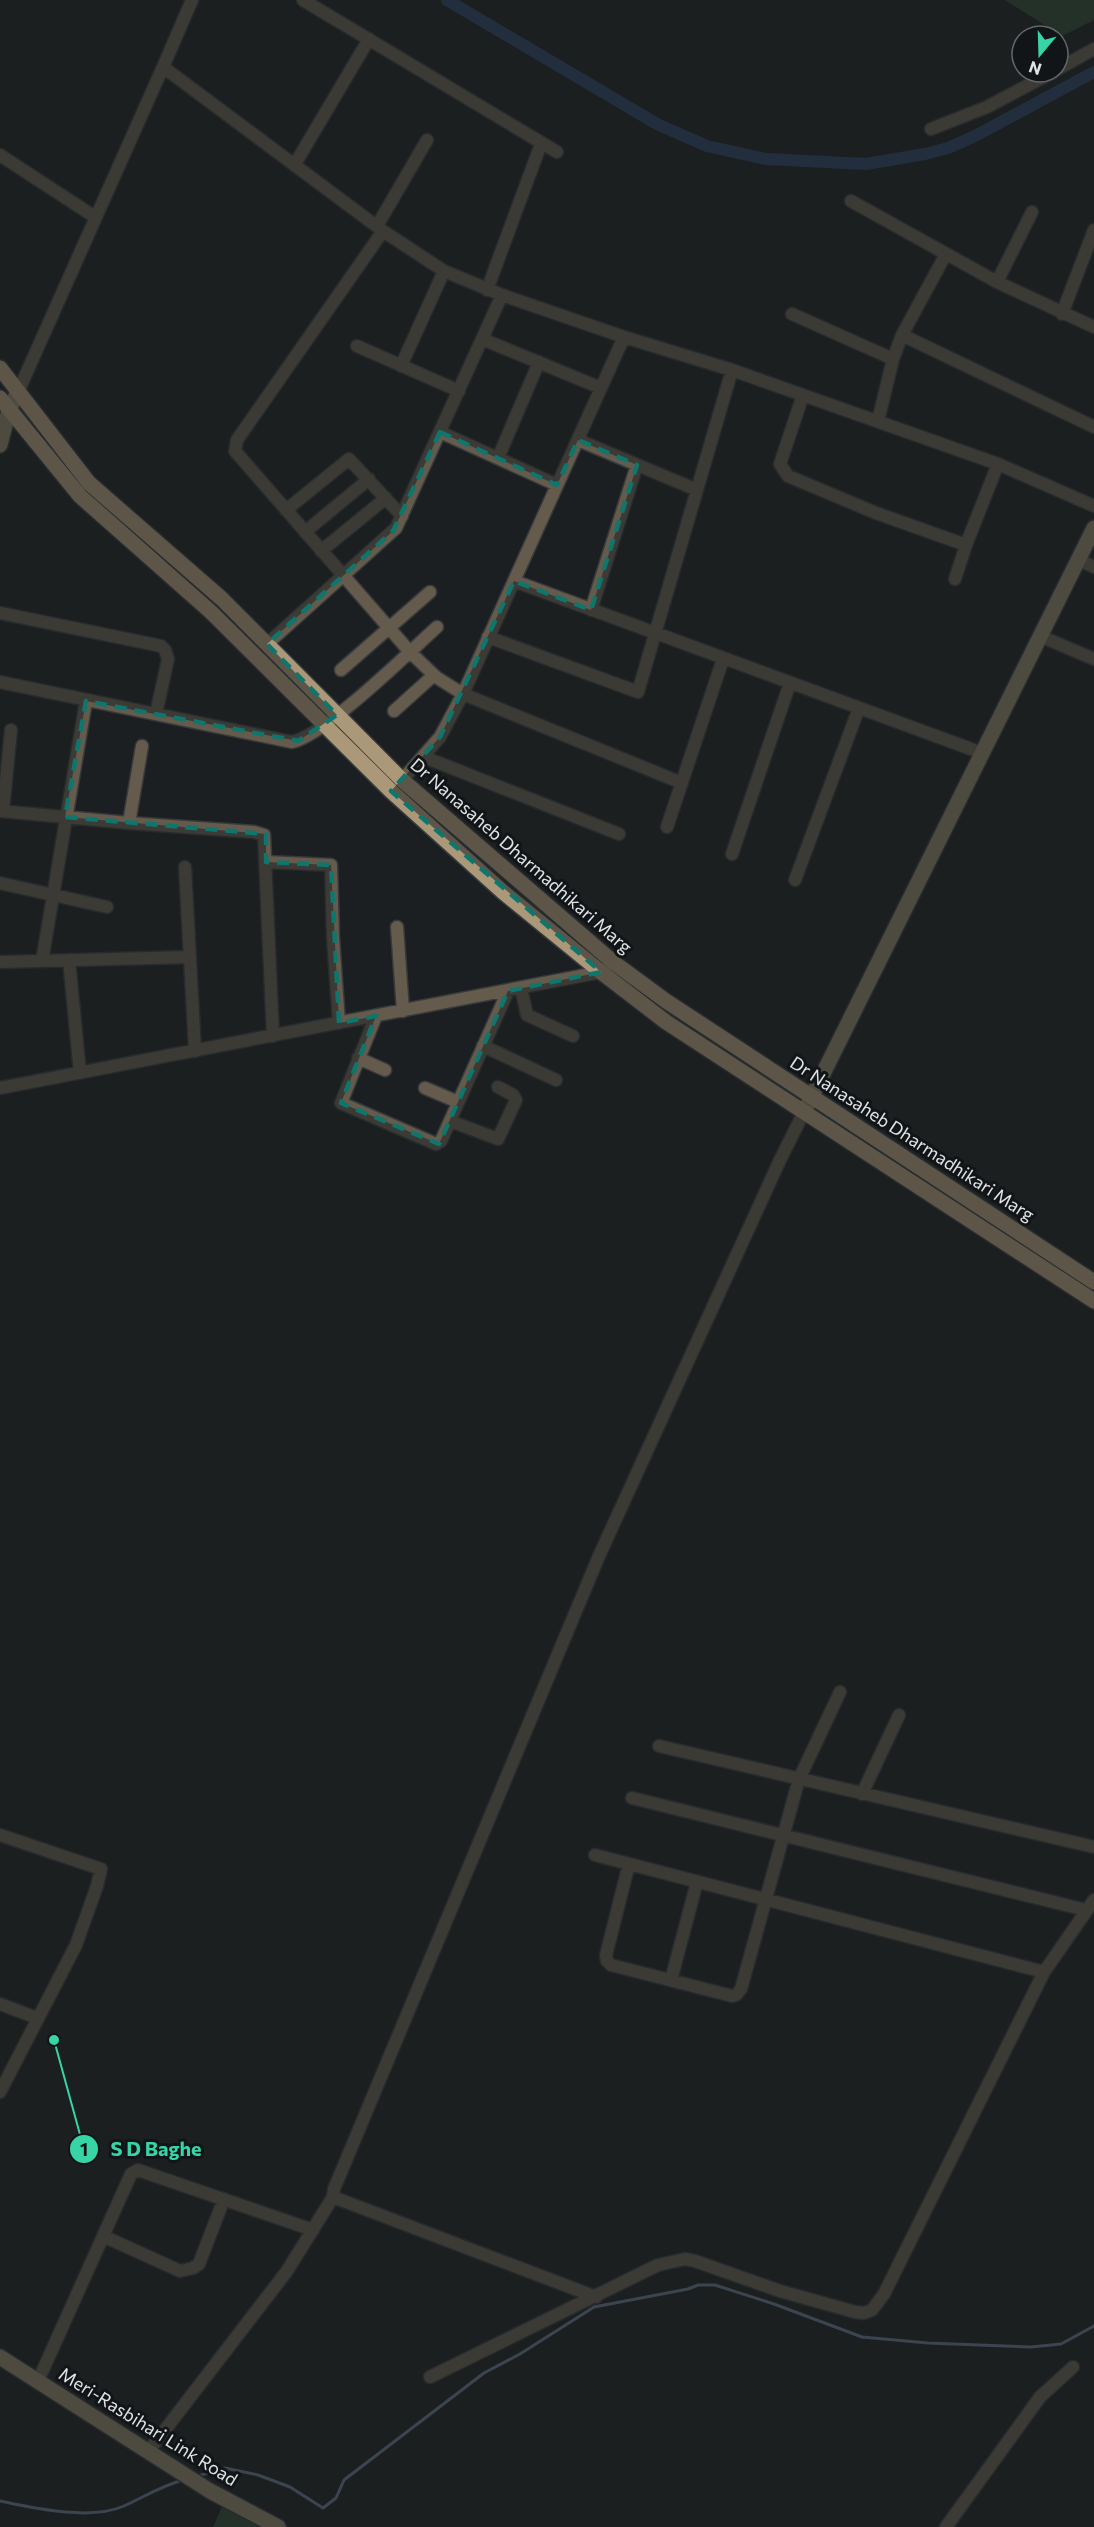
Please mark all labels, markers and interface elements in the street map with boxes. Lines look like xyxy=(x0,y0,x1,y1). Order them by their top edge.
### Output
north arrow xyxy=(1010,24,1070,84)
text: N xyxy=(1026,58,1044,80)
street label: Dr Nanasaheb Dharmadhikari Marg xyxy=(406,753,637,958)
street label: Dr Nanasaheb Dharmadhikari Marg xyxy=(786,1051,1039,1226)
callout: S D Baghe xyxy=(69,2130,214,2168)
text: S D Baghe xyxy=(110,2136,202,2160)
text: 1 xyxy=(80,2138,88,2160)
street label: Meri-Rasbihari Link Road xyxy=(55,2362,242,2490)

